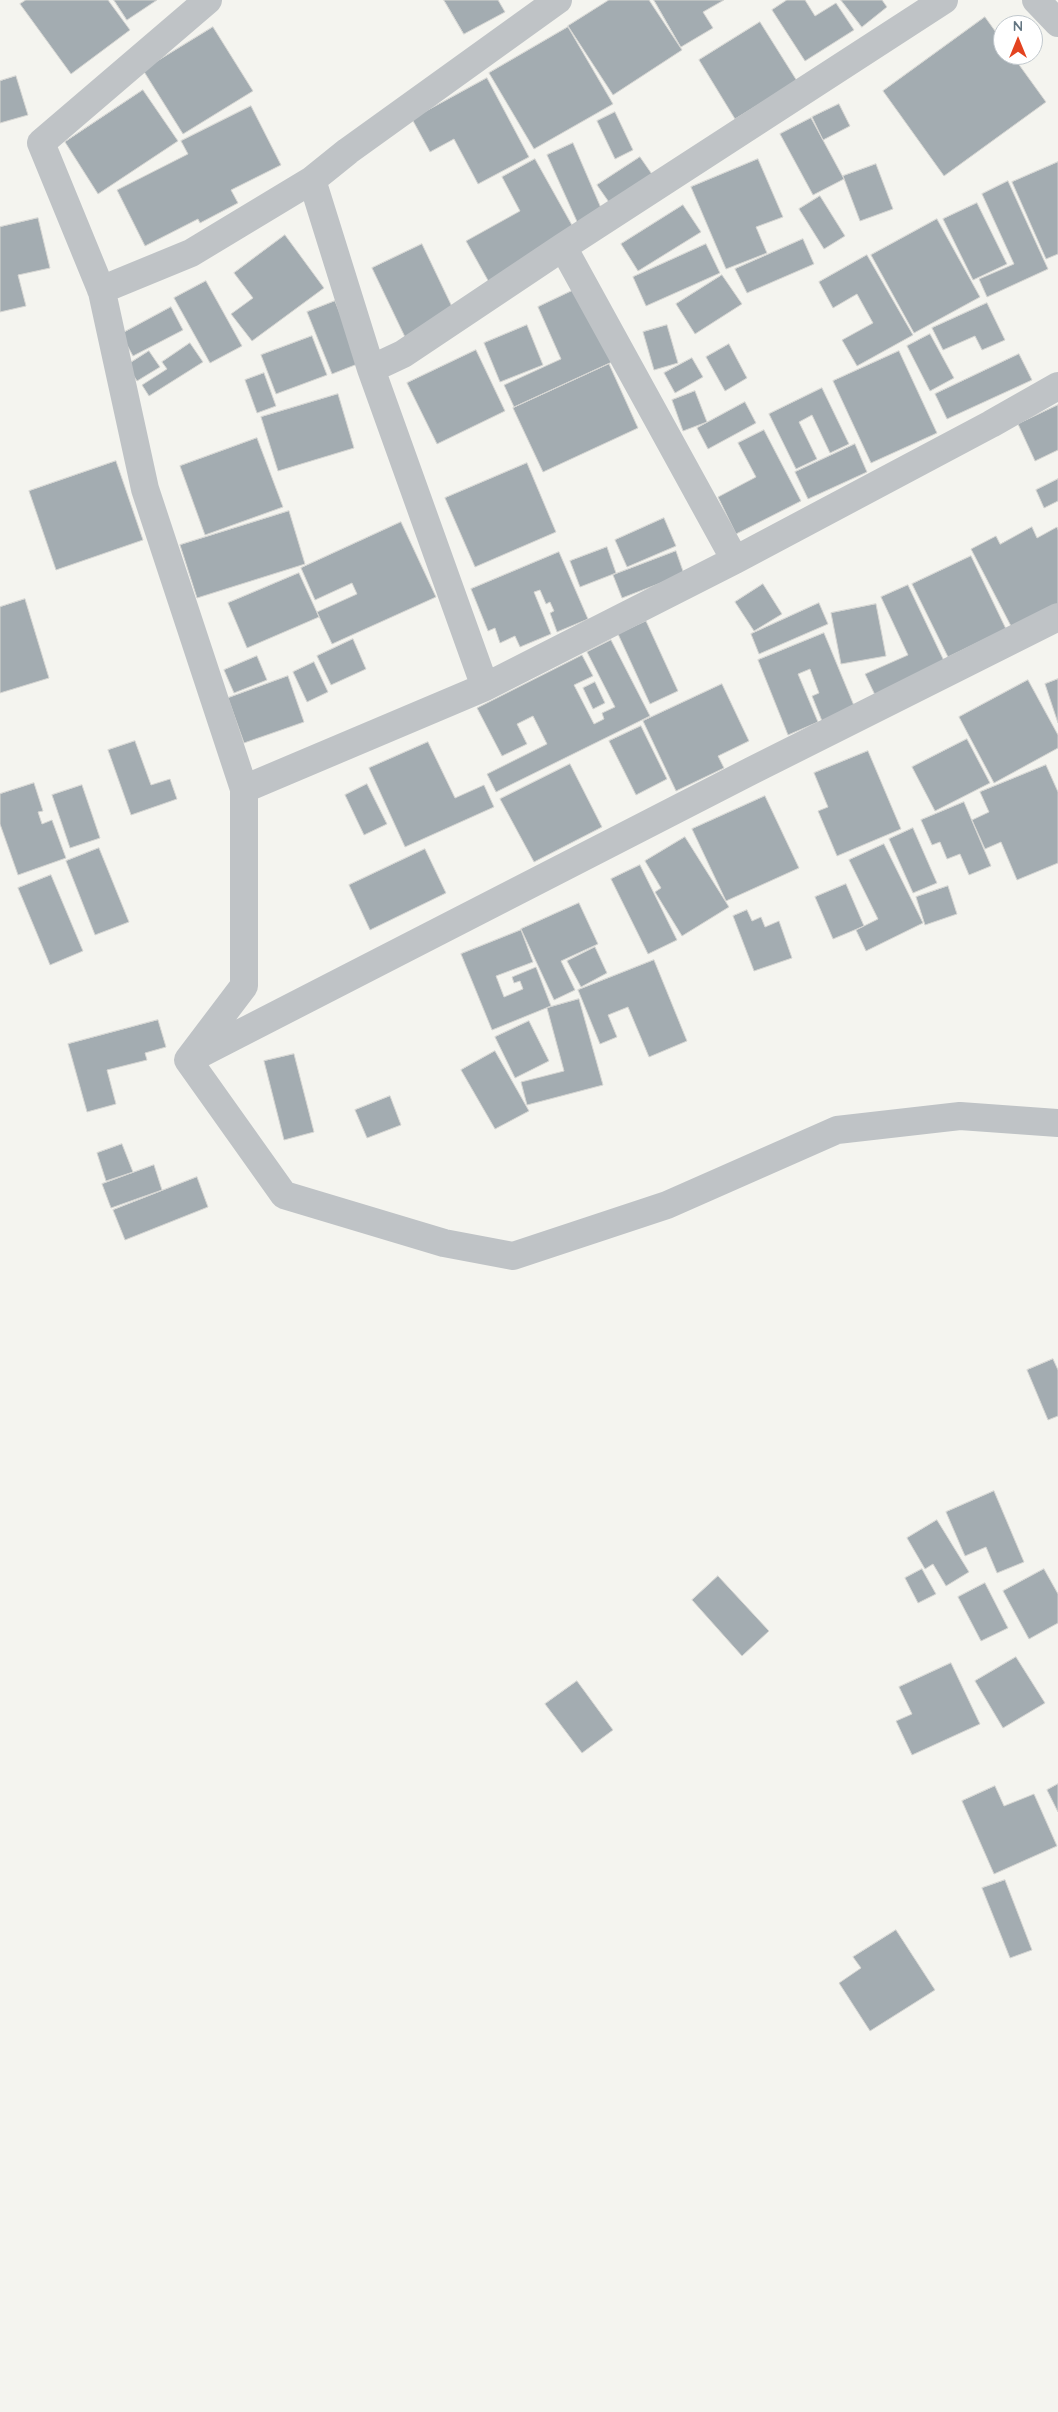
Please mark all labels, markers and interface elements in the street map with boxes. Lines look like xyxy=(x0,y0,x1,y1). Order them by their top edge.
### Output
north arrow xyxy=(993,15,1043,65)
text: N xyxy=(1013,17,1023,35)

